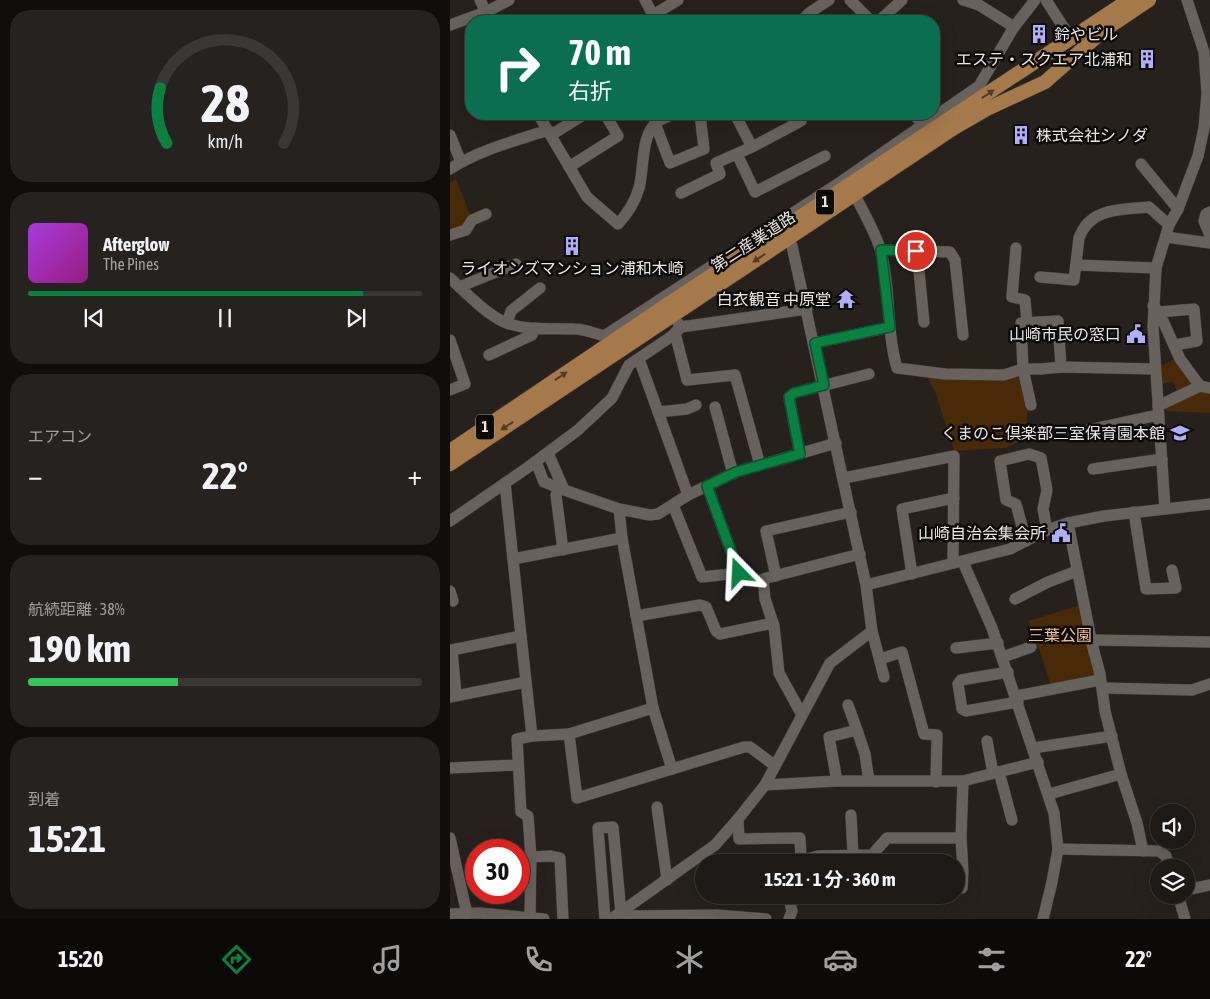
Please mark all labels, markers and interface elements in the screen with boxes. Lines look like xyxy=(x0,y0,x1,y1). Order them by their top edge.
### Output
building icon: 鈴やビル xyxy=(1028,23,1050,45)
place label: 鈴やビル xyxy=(1054,25,1118,43)
text: 70 m xyxy=(568,32,631,72)
icon: right xyxy=(485,35,550,100)
building icon: エステ・スクエア北浦和 xyxy=(1136,48,1158,70)
place label: エステ・スクエア北浦和 xyxy=(956,50,1132,68)
text: 28 xyxy=(201,73,249,133)
text: 右折 xyxy=(568,78,612,104)
one-way arrow xyxy=(981,89,995,99)
building icon: 株式会社シノダ xyxy=(1010,124,1032,146)
place label: 株式会社シノダ xyxy=(1036,126,1148,144)
text: km/h xyxy=(207,131,243,152)
road number: 1 xyxy=(816,190,834,214)
street label: 第二産業道路 xyxy=(708,207,798,275)
pin xyxy=(895,230,937,272)
text: Afterglow xyxy=(103,233,170,255)
building icon: ライオンズマンション浦和木崎 xyxy=(561,235,583,257)
icon: arrive xyxy=(902,237,930,265)
one-way arrow xyxy=(753,253,766,263)
text: The Pines xyxy=(103,255,159,273)
place label: ライオンズマンション浦和木崎 xyxy=(460,259,684,277)
temple icon: 白衣観音 中原堂 xyxy=(835,288,857,310)
place label: 白衣観音 中原堂 xyxy=(717,290,831,308)
icon: previous xyxy=(80,304,108,332)
icon: pause xyxy=(211,304,239,332)
icon: next xyxy=(342,304,370,332)
public building icon: 山崎市民の窓口 xyxy=(1125,323,1147,345)
place label: 山崎市民の窓口 xyxy=(1009,325,1121,343)
one-way arrow xyxy=(554,371,567,381)
road number: 1 xyxy=(476,414,494,440)
one-way arrow xyxy=(500,421,514,430)
school or university icon: くまのこ倶楽部三室保育園本館 xyxy=(1169,422,1191,444)
place label: くまのこ倶楽部三室保育園本館 xyxy=(941,424,1165,442)
text: エアコン xyxy=(28,427,92,445)
text: 22° xyxy=(202,454,248,497)
text: − xyxy=(28,459,43,491)
text: + xyxy=(407,459,422,491)
public building icon: 山崎自治会集会所 xyxy=(1050,522,1072,544)
place label: 山崎自治会集会所 xyxy=(918,524,1046,542)
position arrow xyxy=(712,546,764,598)
text: 航続距離 · 38% xyxy=(28,600,125,618)
park label: 三葉公園 xyxy=(1028,626,1092,644)
text: 190 km xyxy=(28,627,131,670)
text: 到着 xyxy=(28,790,60,808)
map controls xyxy=(1150,804,1195,904)
button: sound xyxy=(1150,804,1195,849)
text: 15:21 xyxy=(28,817,106,860)
speed limit sign: 30 xyxy=(465,839,530,904)
button: layers xyxy=(1150,859,1195,904)
text: 15:21 · 1 分 · 360 m xyxy=(764,868,896,890)
icon: directions xyxy=(219,942,254,977)
icon: music xyxy=(370,942,405,977)
icon: phone xyxy=(521,942,556,977)
icon: climate xyxy=(672,942,707,977)
icon: car xyxy=(823,942,858,977)
icon: filters xyxy=(974,942,1009,977)
text: 15:20 xyxy=(58,946,103,972)
text: 22° xyxy=(1125,946,1152,972)

